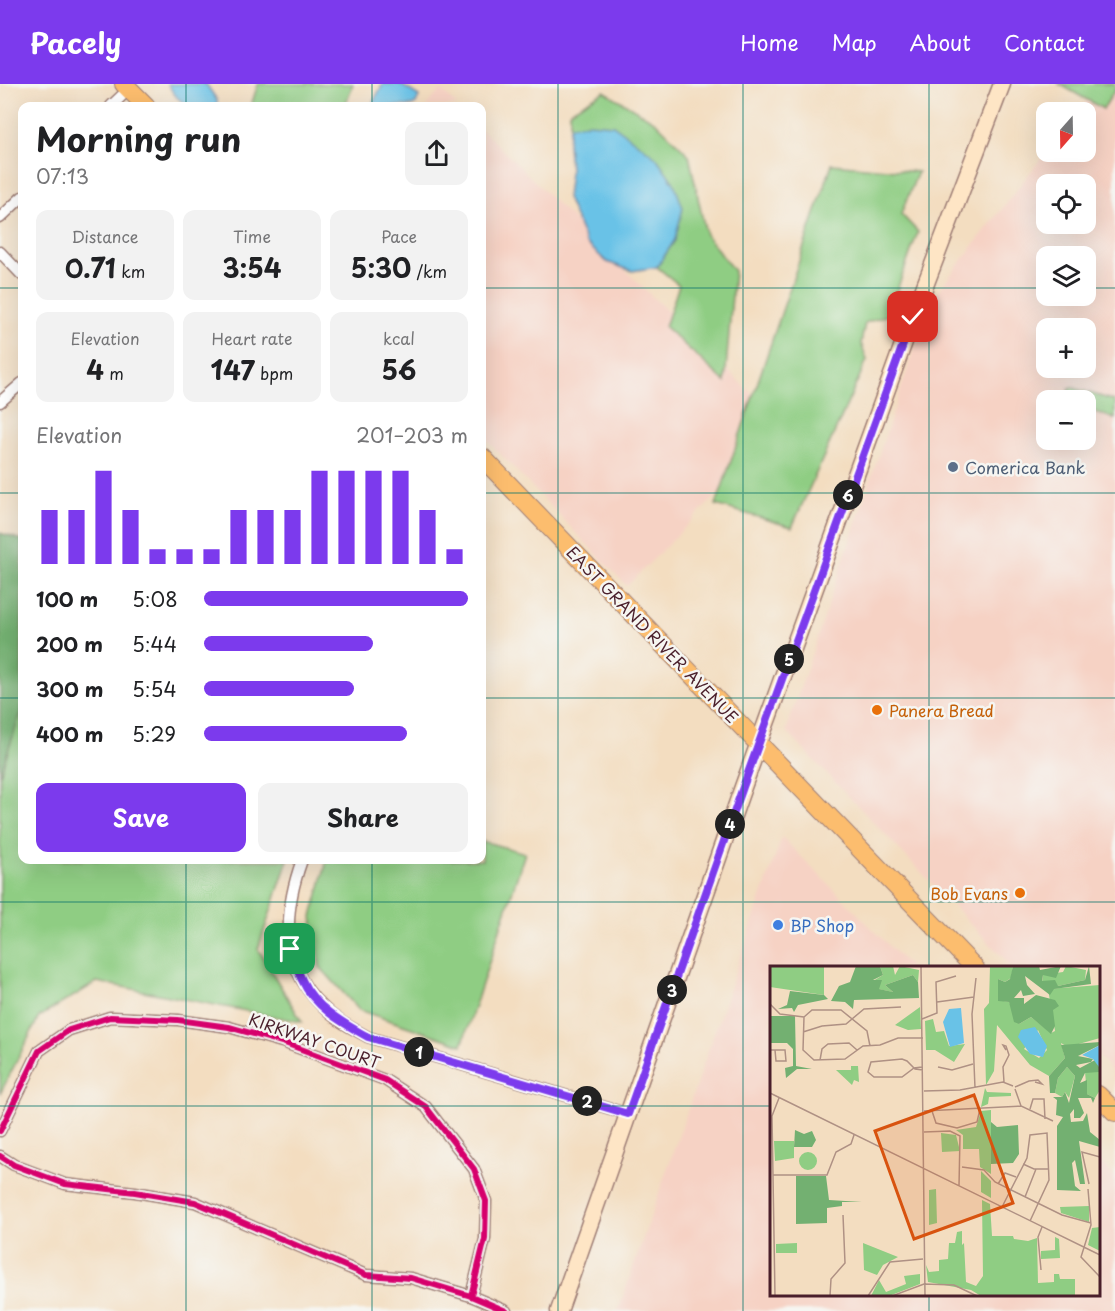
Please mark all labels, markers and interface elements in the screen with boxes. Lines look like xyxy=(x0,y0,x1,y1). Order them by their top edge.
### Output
text: Pacely xyxy=(30,21,121,64)
text: Home xyxy=(740,26,799,58)
text: Map xyxy=(832,26,877,58)
text: About xyxy=(910,26,971,58)
text: Contact xyxy=(1004,26,1085,58)
north arrow xyxy=(1036,102,1096,162)
map controls xyxy=(1036,102,1096,450)
text: Morning run xyxy=(36,113,241,163)
button: share xyxy=(405,122,468,185)
text: 07:13 xyxy=(36,161,89,191)
button: locate xyxy=(1036,174,1096,234)
text: Distance xyxy=(71,224,139,248)
text: Time xyxy=(233,224,271,248)
text: Pace xyxy=(381,224,417,248)
button: layers xyxy=(1036,246,1096,306)
text: 0.71 xyxy=(65,248,116,287)
text: 3:54 xyxy=(223,248,282,287)
text: 5:30 xyxy=(351,248,411,287)
text: km xyxy=(116,259,145,283)
text: /km xyxy=(411,259,447,283)
pin xyxy=(887,291,938,342)
icon: check xyxy=(896,300,929,333)
button: + xyxy=(1036,318,1096,378)
text: Elevation xyxy=(70,326,140,350)
text: Heart rate xyxy=(212,326,292,350)
text: kcal xyxy=(383,326,415,350)
text: 4 xyxy=(86,350,104,389)
text: 147 xyxy=(211,350,255,389)
text: 56 xyxy=(382,350,416,389)
text: m xyxy=(104,361,124,385)
text: bpm xyxy=(255,361,293,385)
button: − xyxy=(1036,390,1096,450)
text: Elevation xyxy=(36,420,122,450)
text: 201–203 m xyxy=(356,420,468,450)
place label: Comerica Bank xyxy=(965,455,1086,479)
marker: Comerica Bank xyxy=(946,460,960,474)
pin: 6 xyxy=(833,480,863,510)
text: 6 xyxy=(842,483,854,507)
street label: EAST GRAND RIVER AVENUE xyxy=(562,540,744,728)
text: 100 m xyxy=(36,584,98,614)
text: 5:08 xyxy=(132,584,178,614)
text: 200 m xyxy=(36,629,103,659)
text: 5:44 xyxy=(132,629,177,659)
pin: 5 xyxy=(774,644,804,674)
text: 5 xyxy=(784,647,794,671)
text: 300 m xyxy=(36,674,104,704)
text: 5:54 xyxy=(132,674,177,704)
place label: Panera Bread xyxy=(889,698,994,722)
marker: Panera Bread xyxy=(870,703,884,717)
text: 400 m xyxy=(36,719,104,749)
text: 5:29 xyxy=(132,719,176,749)
button: Save xyxy=(36,783,246,852)
button: Share xyxy=(258,783,468,852)
pin: 4 xyxy=(715,809,745,839)
text: 4 xyxy=(725,812,735,836)
place label: Bob Evans xyxy=(930,881,1008,905)
marker: Bob Evans xyxy=(1013,886,1027,900)
place label: BP Shop xyxy=(790,913,854,937)
marker: BP Shop xyxy=(771,918,785,932)
pin xyxy=(264,923,315,974)
icon: arrive xyxy=(273,932,306,965)
inset map xyxy=(770,966,1100,1296)
pin: 3 xyxy=(657,975,687,1005)
text: 3 xyxy=(667,978,677,1002)
street label: KIRKWAY COURT xyxy=(246,1006,384,1074)
pin: 1 xyxy=(404,1037,434,1067)
text: 1 xyxy=(415,1040,423,1064)
pin: 2 xyxy=(572,1086,602,1116)
text: 2 xyxy=(581,1089,593,1113)

